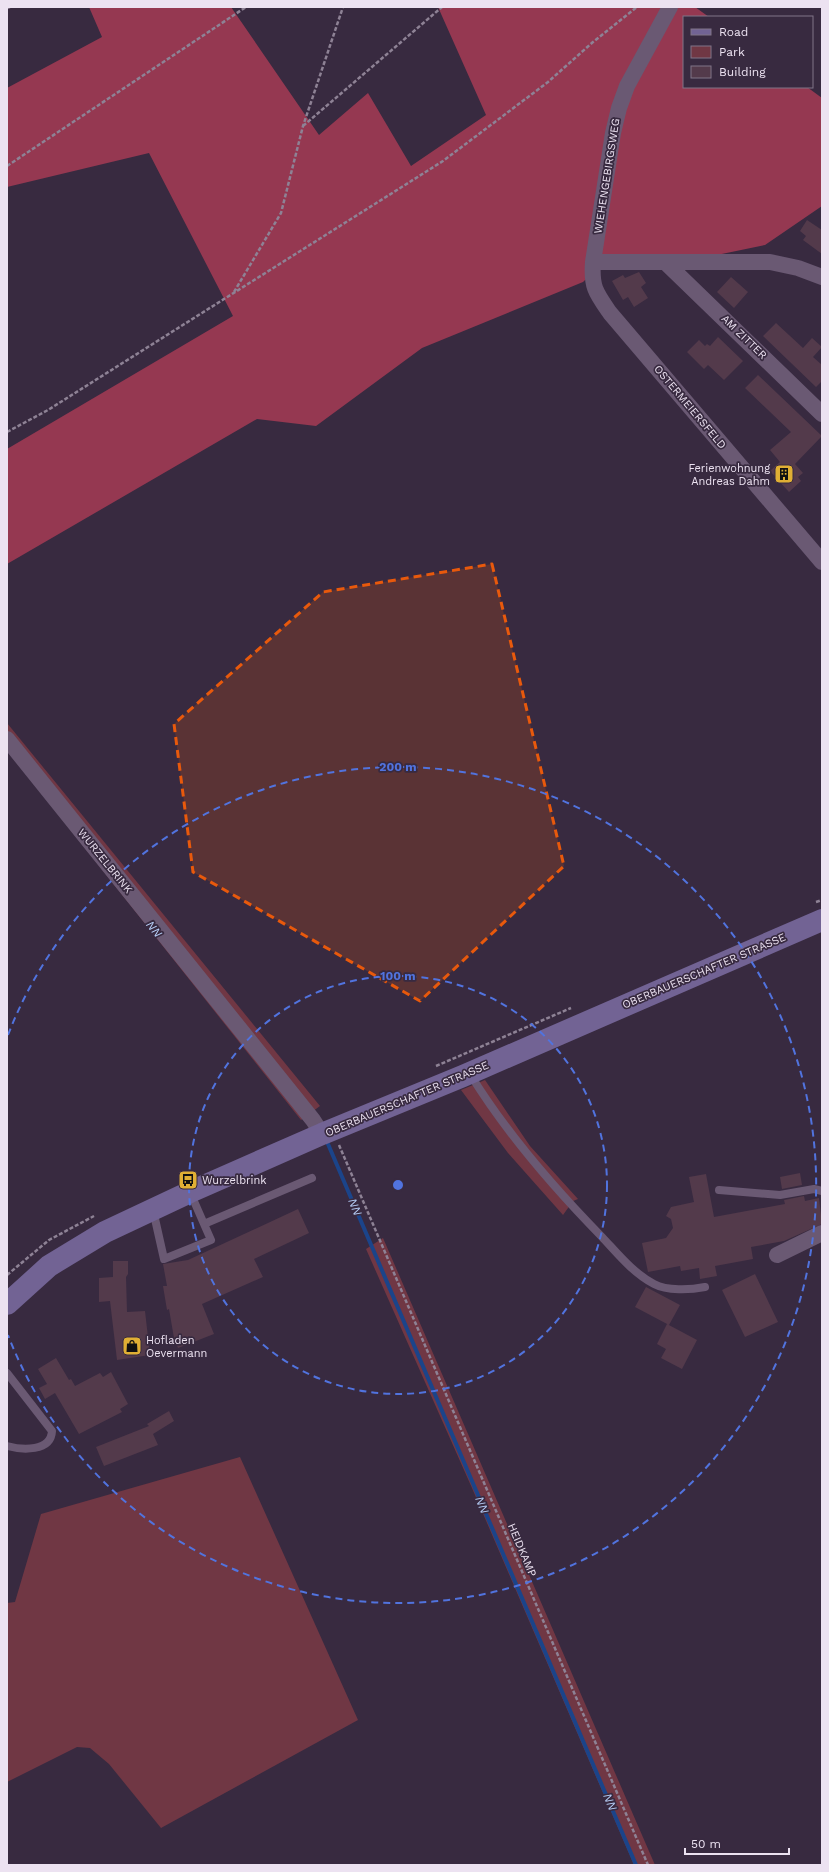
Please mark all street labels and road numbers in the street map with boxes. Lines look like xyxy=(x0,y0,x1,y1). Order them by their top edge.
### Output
street label: WIEHENGEBIRGSWEG xyxy=(591,117,623,235)
street label: AM ZITTER xyxy=(719,312,769,362)
street label: OSTERMEIERSFELD xyxy=(651,363,729,452)
street label: WURZELBRINK xyxy=(75,826,135,896)
street label: OBERBAUERSCHAFTER STRASSE xyxy=(620,931,788,1011)
street label: OBERBAUERSCHAFTER STRASSE xyxy=(323,1059,491,1139)
street label: HEIDKAMP xyxy=(505,1521,539,1579)

